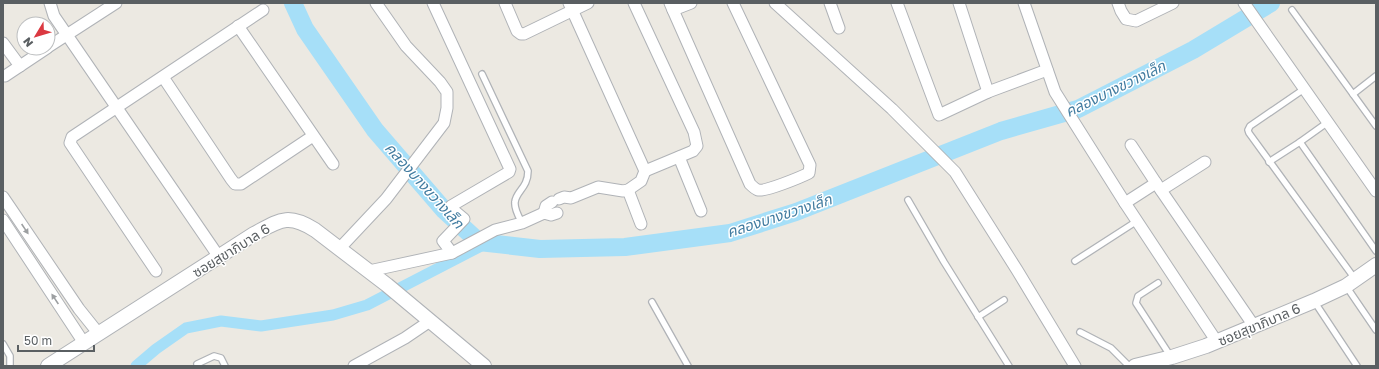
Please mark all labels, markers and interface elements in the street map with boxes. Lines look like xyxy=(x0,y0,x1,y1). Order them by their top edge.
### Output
north arrow xyxy=(16,16,56,56)
text: N xyxy=(20,35,35,50)
water label: คลองบางขวางเล็ก xyxy=(1062,56,1169,120)
water label: คลองบางขวางเล็ก xyxy=(382,138,469,232)
water label: คลองบางขวางเล็ก xyxy=(724,189,835,240)
street label: ซอยสุขาภิบาล 6 xyxy=(189,219,273,281)
one-way arrow xyxy=(21,224,29,234)
one-way arrow xyxy=(51,294,59,304)
street label: ซอยสุขาภิบาล 6 xyxy=(1215,299,1303,350)
scale bar xyxy=(18,327,94,353)
text: 50 m xyxy=(24,333,52,348)

